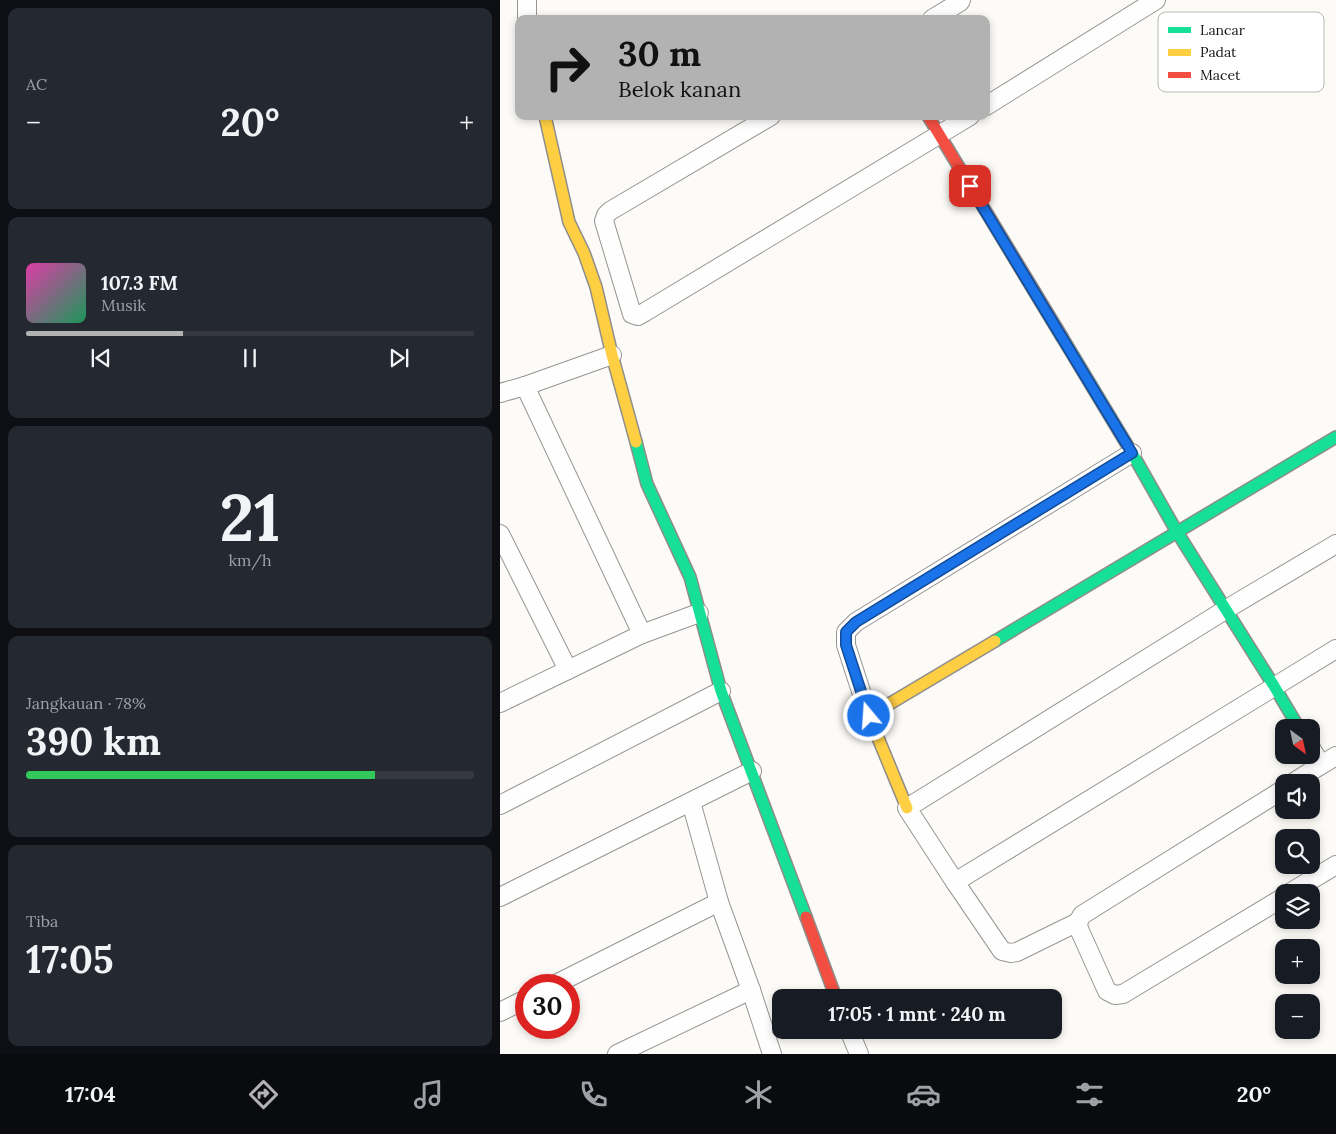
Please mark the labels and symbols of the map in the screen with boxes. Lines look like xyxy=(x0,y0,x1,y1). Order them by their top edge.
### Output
legend xyxy=(1158,12,1324,92)
text: Lancar xyxy=(1200,21,1245,39)
text: Padat xyxy=(1200,43,1237,61)
text: Macet xyxy=(1200,66,1241,84)
pin xyxy=(949,165,991,207)
position arrow xyxy=(842,689,894,741)
north arrow xyxy=(1275,719,1320,764)
speed limit sign: 30 xyxy=(515,974,580,1039)

